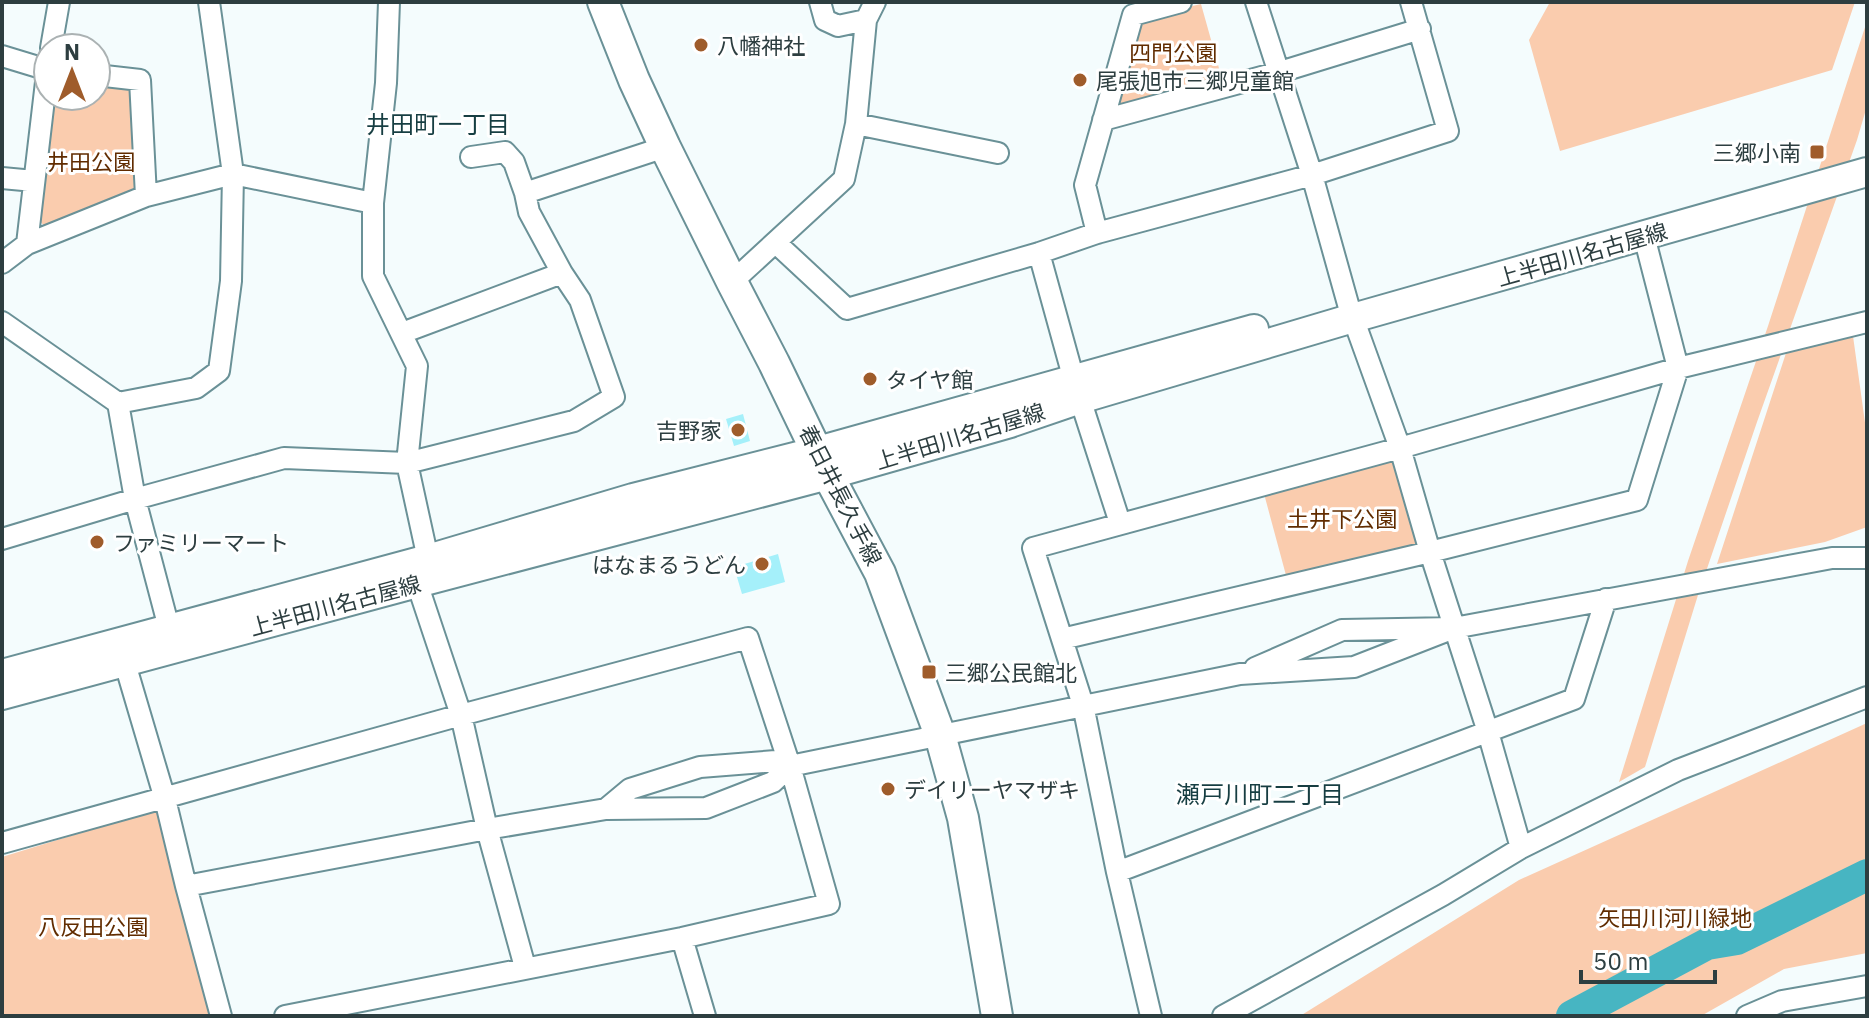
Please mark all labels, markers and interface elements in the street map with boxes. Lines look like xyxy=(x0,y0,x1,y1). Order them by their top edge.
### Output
place label: 八幡神社 xyxy=(717,31,805,60)
north arrow xyxy=(32,32,112,112)
marker: 八幡神社 xyxy=(692,36,710,54)
text: N xyxy=(64,37,80,66)
park label: 四門公園 xyxy=(1129,38,1217,67)
place label: 尾張旭市三郷児童館 xyxy=(1096,66,1294,95)
marker: 尾張旭市三郷児童館 xyxy=(1071,71,1089,89)
district label: 井田町一丁目 xyxy=(366,108,510,140)
place label: 三郷小南 xyxy=(1713,138,1801,167)
marker: 三郷小南 xyxy=(1808,143,1826,161)
park label: 井田公園 xyxy=(47,147,135,176)
street label: 上半田川名古屋線 xyxy=(1493,216,1671,292)
place label: タイヤ館 xyxy=(886,365,973,394)
marker: タイヤ館 xyxy=(861,370,879,388)
street label: 上半田川名古屋線 xyxy=(872,396,1048,476)
place label: 吉野家 xyxy=(656,416,722,445)
street label: 春日井長久手線 xyxy=(793,420,889,570)
marker: 吉野家 xyxy=(729,421,747,439)
park label: 土井下公園 xyxy=(1287,504,1397,533)
place label: ファミリーマート xyxy=(113,528,289,557)
marker: ファミリーマート xyxy=(88,533,106,551)
place label: はなまるうどん xyxy=(592,550,746,579)
marker: はなまるうどん xyxy=(753,555,771,573)
street label: 上半田川名古屋線 xyxy=(246,568,424,642)
place label: 三郷公民館北 xyxy=(945,658,1077,687)
marker: 三郷公民館北 xyxy=(920,663,938,681)
place label: デイリーヤマザキ xyxy=(904,775,1080,804)
district label: 瀬戸川町二丁目 xyxy=(1176,778,1344,810)
marker: デイリーヤマザキ xyxy=(879,780,897,798)
park label: 矢田川河川緑地 xyxy=(1598,903,1752,932)
park label: 八反田公園 xyxy=(38,912,148,941)
scale bar xyxy=(1581,934,1715,984)
text: 50 m xyxy=(1593,945,1648,977)

